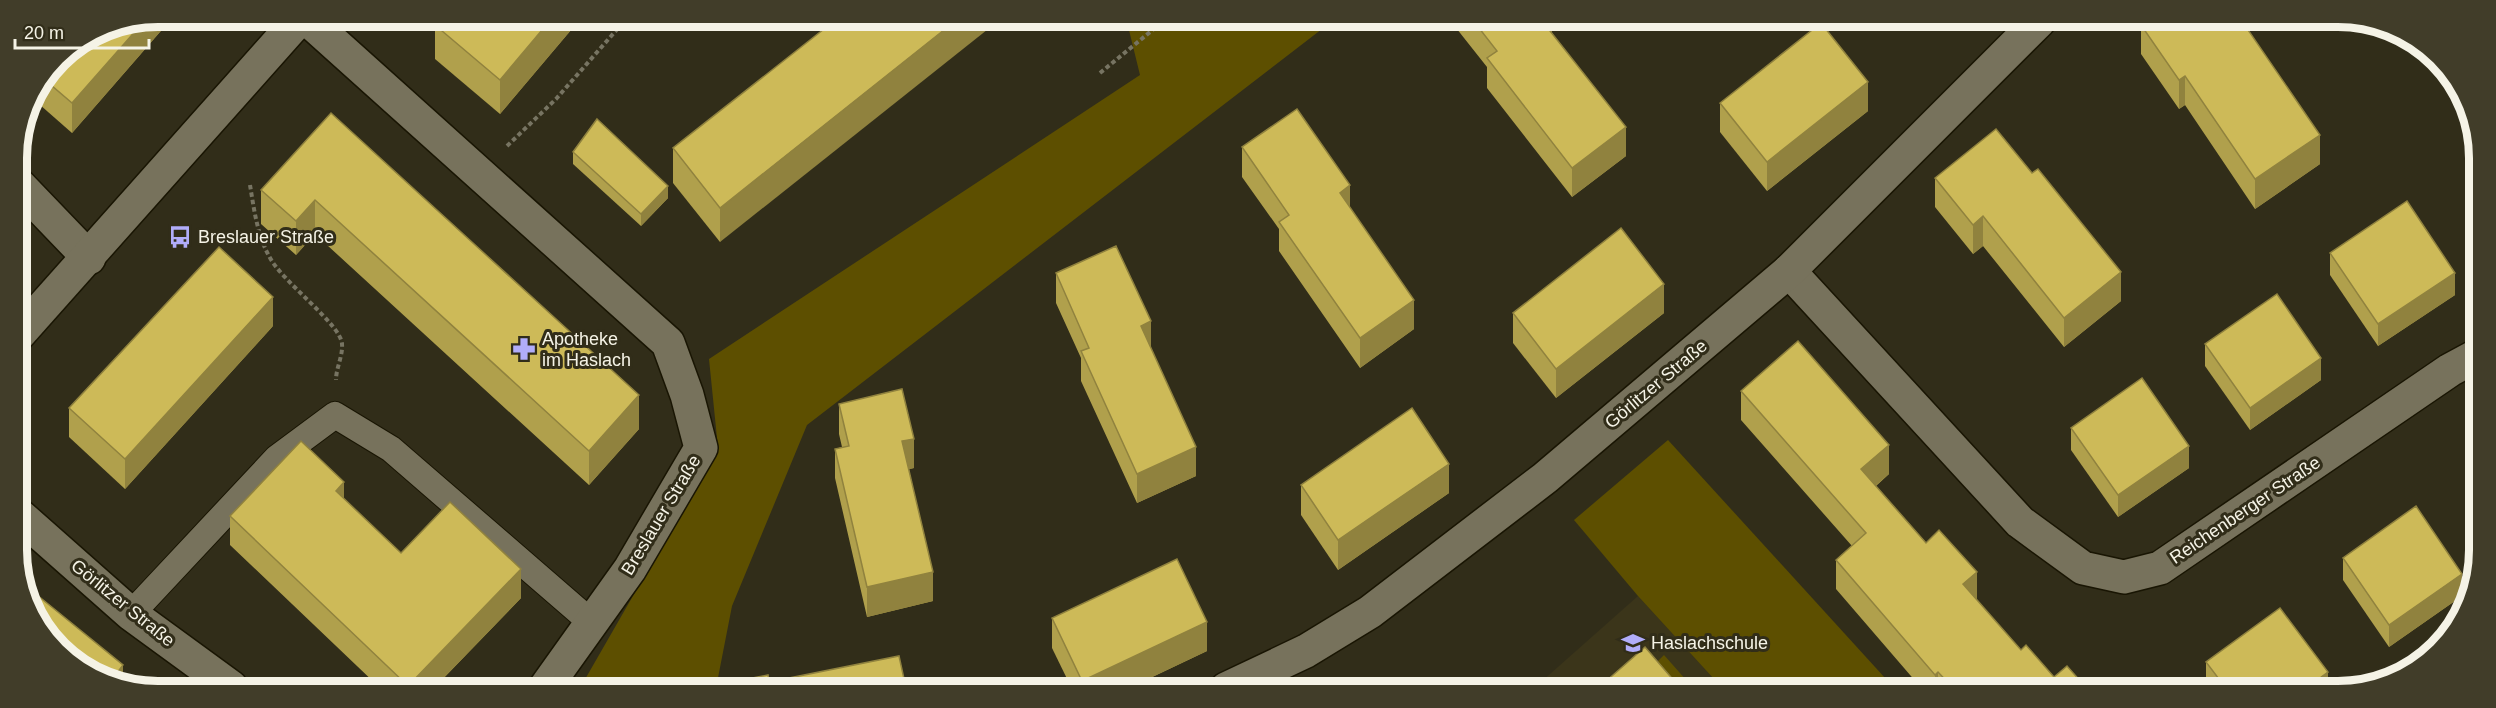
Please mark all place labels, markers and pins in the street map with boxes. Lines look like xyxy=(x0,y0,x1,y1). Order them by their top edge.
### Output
bus stop icon: Breslauer Straße xyxy=(167,224,193,250)
place label: Breslauer Straße xyxy=(198,227,334,247)
place label: Apotheke im Haslach xyxy=(542,329,631,370)
pharmacy icon: Apotheke im Haslach xyxy=(511,336,537,362)
school or university icon: Haslachschule xyxy=(1620,630,1646,656)
place label: Haslachschule xyxy=(1651,633,1768,653)

